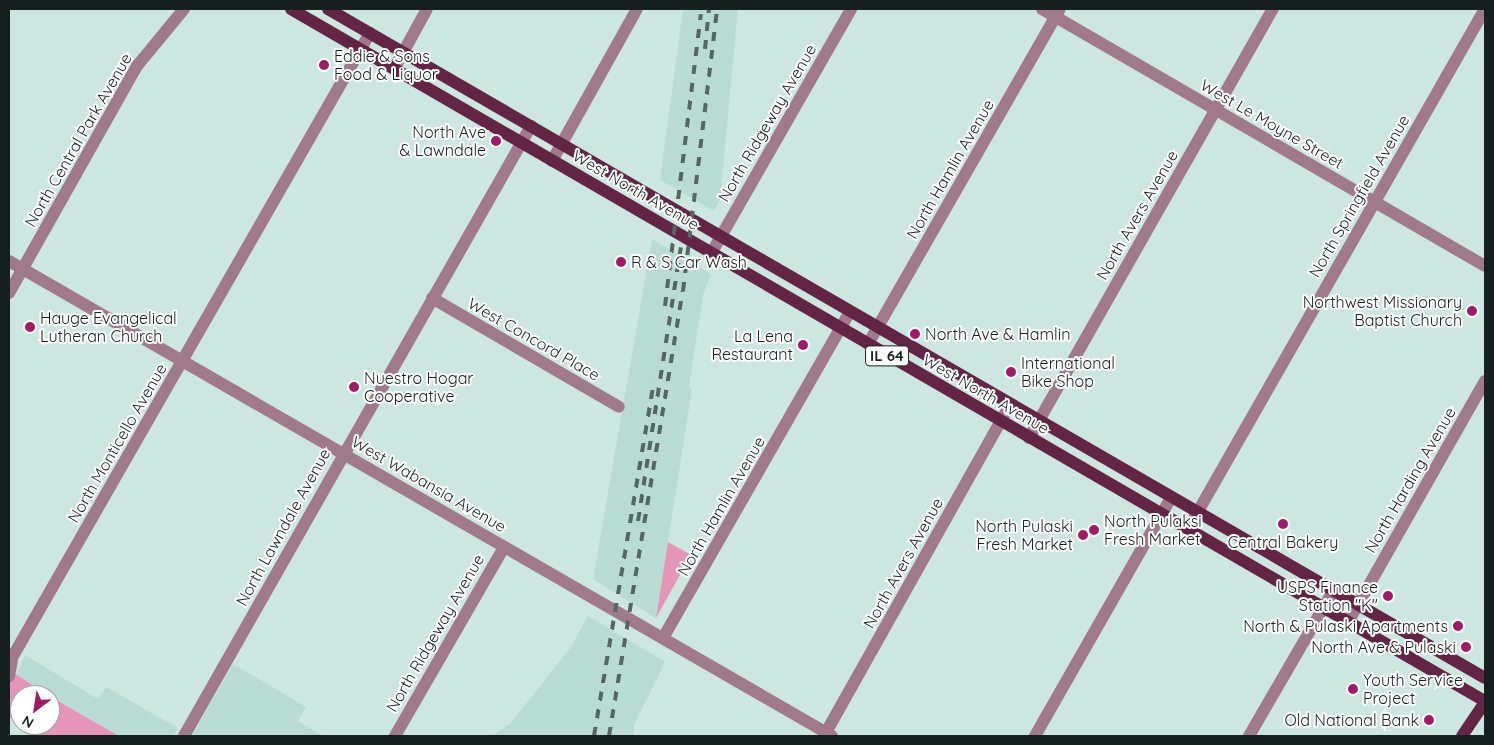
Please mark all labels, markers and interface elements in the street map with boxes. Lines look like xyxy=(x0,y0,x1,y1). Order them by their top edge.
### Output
street label: North Ridgeway Avenue xyxy=(714,41,820,205)
place label: Eddie & Sons Food & Liquor xyxy=(334,46,438,84)
street label: North Central Park Avenue xyxy=(20,50,136,230)
marker: Eddie & Sons Food & Liquor xyxy=(318,59,330,71)
street label: West Le Moyne Street xyxy=(1197,75,1347,173)
street label: North Hamlin Avenue xyxy=(902,96,998,242)
street label: North Springfield Avenue xyxy=(1305,111,1413,281)
place label: North Ave & Lawndale xyxy=(399,122,486,160)
marker: North Ave & Lawndale xyxy=(490,135,502,147)
street label: West North Avenue xyxy=(569,146,703,234)
street label: North Avers Avenue xyxy=(1092,147,1182,283)
place label: R & S Car Wash xyxy=(631,252,747,272)
marker: R & S Car Wash xyxy=(615,256,627,268)
place label: Northwest Missionary Baptist Church xyxy=(1303,292,1462,330)
street label: West Concord Place xyxy=(465,293,603,385)
marker: Northwest Missionary Baptist Church xyxy=(1466,305,1478,317)
place label: Hauge Evangelical Lutheran Church xyxy=(40,308,177,346)
marker: Hauge Evangelical Lutheran Church xyxy=(24,321,36,333)
place label: North Ave & Hamlin xyxy=(925,324,1070,344)
place label: La Lena Restaurant xyxy=(711,326,793,364)
marker: North Ave & Hamlin xyxy=(909,328,921,340)
marker: La Lena Restaurant xyxy=(797,339,809,351)
road number: IL 64 xyxy=(864,344,910,368)
street label: West North Avenue xyxy=(919,350,1053,438)
place label: International Bike Shop xyxy=(1021,353,1115,391)
street label: North Monticello Avenue xyxy=(64,360,170,526)
marker: International Bike Shop xyxy=(1005,366,1017,378)
place label: Nuestro Hogar Cooperative xyxy=(364,368,474,406)
marker: Nuestro Hogar Cooperative xyxy=(348,381,360,393)
street label: North Harding Avenue xyxy=(1360,404,1460,556)
street label: West Wabansia Avenue xyxy=(348,432,510,536)
street label: North Hamlin Avenue xyxy=(673,433,769,579)
street label: North Lawndale Avenue xyxy=(232,445,334,609)
street label: North Avers Avenue xyxy=(859,494,947,632)
place label: North Pulaksi Fresh Market xyxy=(1104,511,1202,549)
place label: North Pulaski Fresh Market xyxy=(975,516,1073,554)
marker: Central Bakery xyxy=(1277,518,1289,530)
marker: North Pulaksi Fresh Market xyxy=(1088,524,1100,536)
marker: North Pulaski Fresh Market xyxy=(1077,529,1089,541)
place label: Central Bakery xyxy=(1228,532,1338,552)
street label: North Ridgeway Avenue xyxy=(382,551,488,715)
place label: USPS Finance Station "K" xyxy=(1277,577,1378,615)
marker: USPS Finance Station "K" xyxy=(1382,590,1394,602)
place label: North & Pulaski Apartments xyxy=(1243,616,1448,636)
marker: North & Pulaski Apartments xyxy=(1452,620,1464,632)
place label: North Ave & Pulaski xyxy=(1311,637,1456,657)
marker: North Ave & Pulaski xyxy=(1460,641,1472,653)
place label: Youth Service Project xyxy=(1363,670,1463,708)
marker: Youth Service Project xyxy=(1347,683,1359,695)
north arrow xyxy=(10,685,60,735)
place label: Old National Bank xyxy=(1284,710,1419,730)
text: N xyxy=(19,712,37,732)
marker: Old National Bank xyxy=(1423,714,1435,726)

